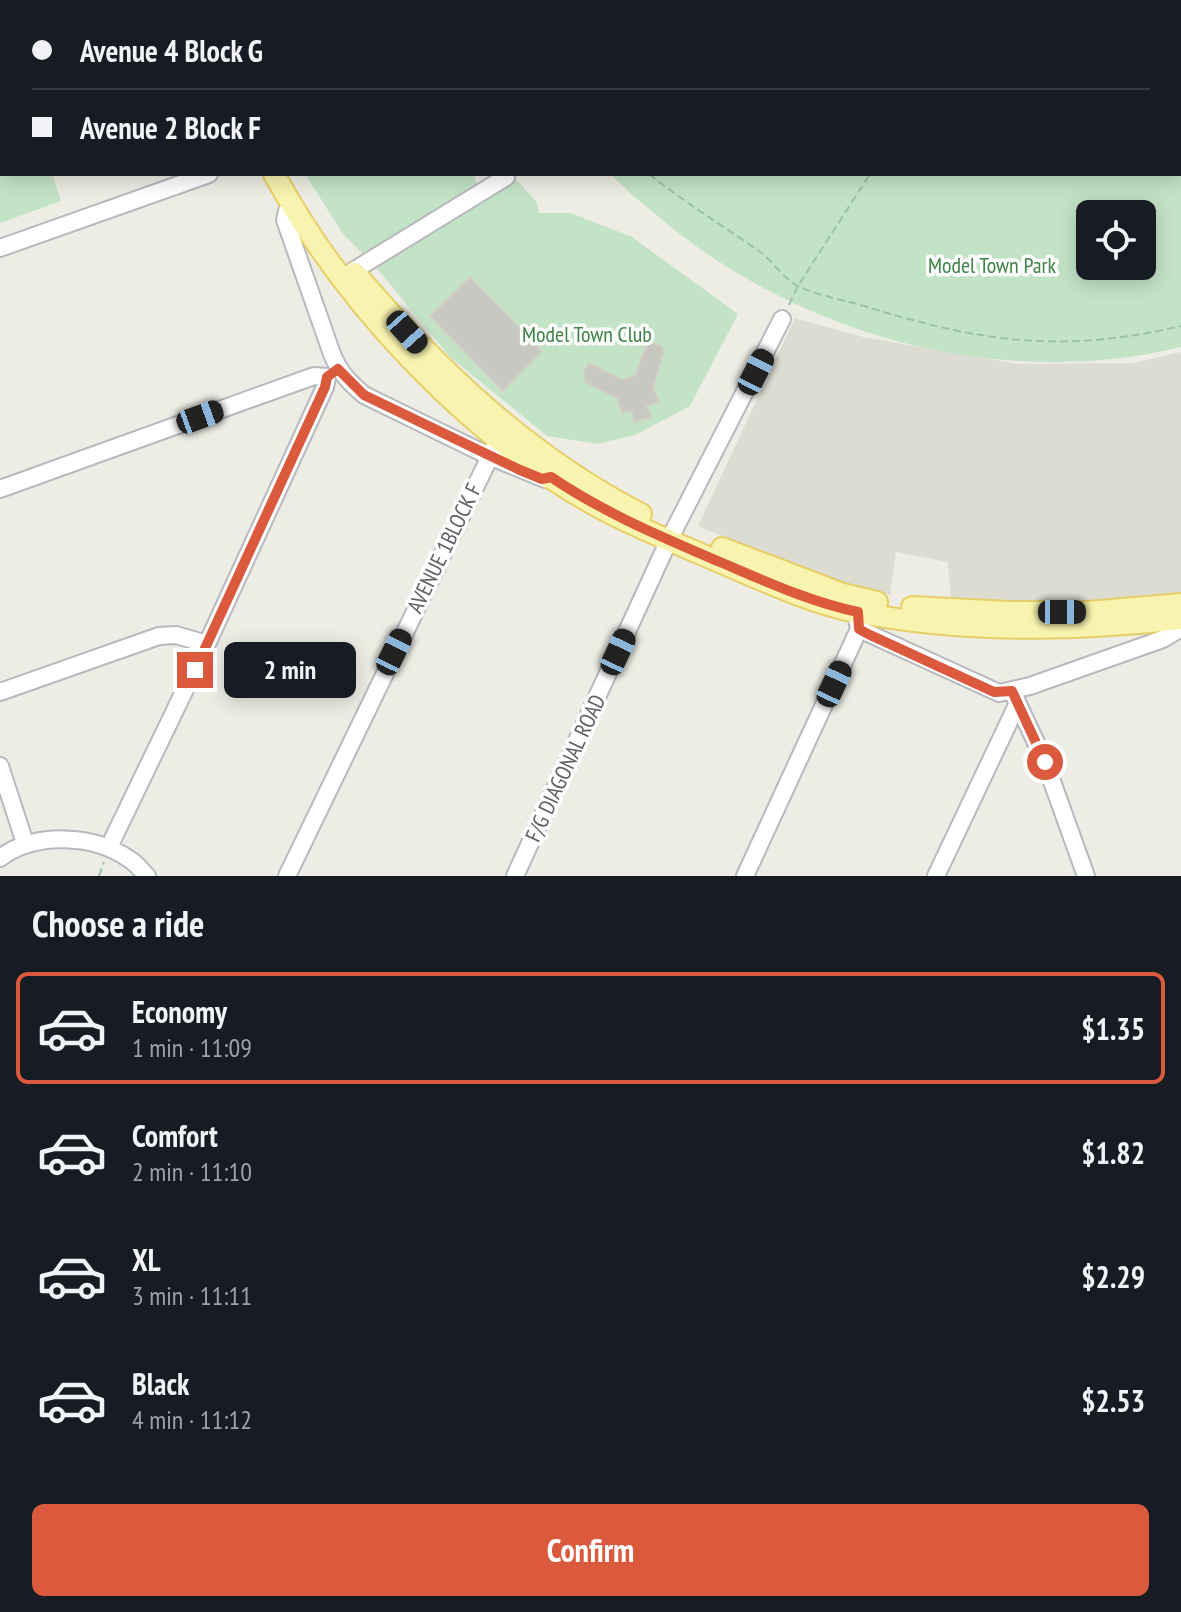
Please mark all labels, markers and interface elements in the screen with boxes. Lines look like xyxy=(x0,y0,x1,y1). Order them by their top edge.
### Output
text: Avenue 4 Block G xyxy=(80,31,263,70)
text: Avenue 2 Block F xyxy=(80,108,261,147)
map controls xyxy=(1076,200,1156,280)
button: locate xyxy=(1076,200,1156,280)
park label: Model Town Park xyxy=(928,251,1057,279)
car xyxy=(382,306,432,358)
park label: Model Town Club xyxy=(522,320,652,348)
car xyxy=(734,345,778,399)
car xyxy=(173,398,227,436)
street label: AVENUE 1BLOCK F xyxy=(401,479,487,617)
car xyxy=(1038,600,1086,624)
car xyxy=(373,625,415,679)
car xyxy=(597,625,639,679)
callout: 2 min xyxy=(223,642,355,698)
route end xyxy=(177,652,213,688)
text: 2 min xyxy=(264,653,316,686)
car xyxy=(813,657,855,711)
street label: F/G DIAGONAL ROAD xyxy=(519,690,611,846)
route start xyxy=(1027,744,1063,780)
text: Choose a ride xyxy=(32,900,204,947)
icon: car xyxy=(36,992,108,1064)
text: Economy xyxy=(132,992,227,1031)
text: $1.35 xyxy=(1081,1009,1145,1048)
text: 1 min · 11:09 xyxy=(132,1031,252,1064)
icon: car xyxy=(36,1116,108,1188)
text: Comfort xyxy=(132,1116,218,1155)
text: $1.82 xyxy=(1081,1133,1145,1172)
text: 2 min · 11:10 xyxy=(132,1155,252,1188)
icon: car xyxy=(36,1240,108,1312)
text: XL xyxy=(132,1240,161,1279)
text: $2.29 xyxy=(1081,1257,1145,1296)
text: 3 min · 11:11 xyxy=(132,1279,252,1312)
icon: car xyxy=(36,1364,108,1436)
text: Black xyxy=(132,1364,189,1403)
text: $2.53 xyxy=(1081,1381,1145,1420)
text: 4 min · 11:12 xyxy=(132,1403,252,1436)
button: Confirm xyxy=(32,1504,1149,1596)

